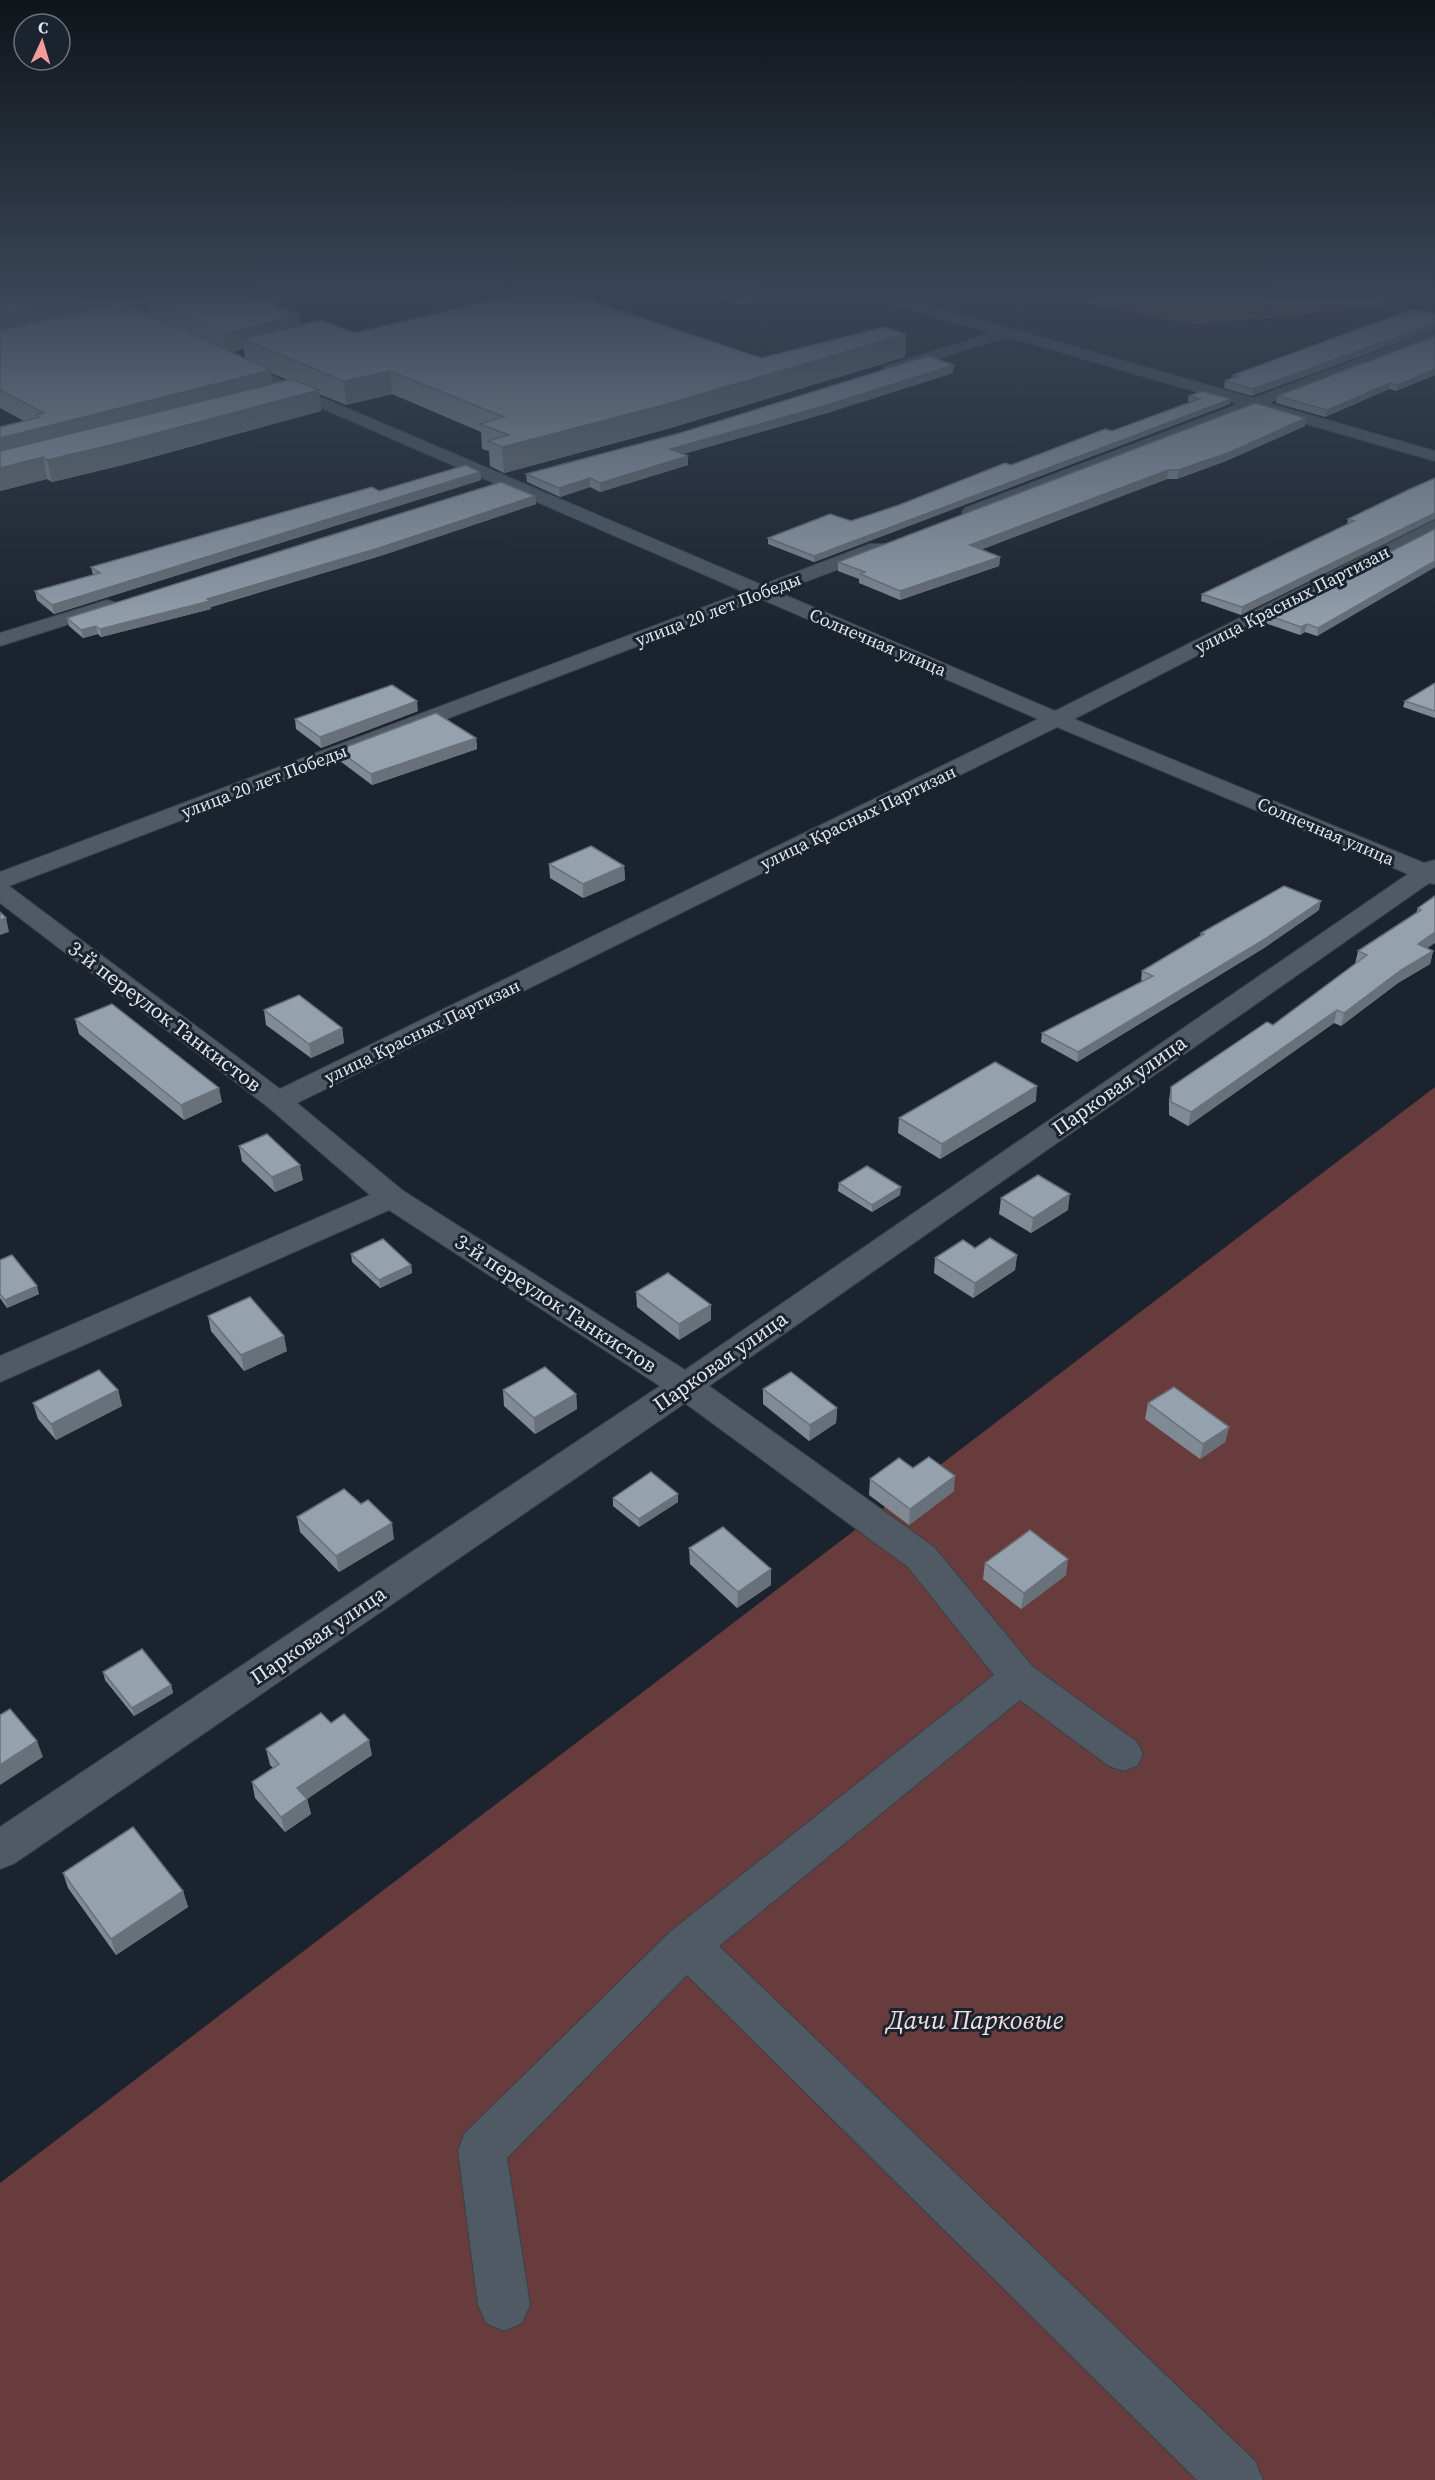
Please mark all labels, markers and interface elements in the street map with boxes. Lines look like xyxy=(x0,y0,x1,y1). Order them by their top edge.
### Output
north arrow xyxy=(12,12,72,72)
text: С xyxy=(37,16,49,38)
street label: улица Красных Партизан xyxy=(1190,539,1394,659)
street label: улица 20 лет Победы xyxy=(631,566,805,652)
street label: Солнечная улица xyxy=(806,602,951,682)
street label: улица 20 лет Победы xyxy=(177,738,351,824)
street label: улица Красных Партизан xyxy=(756,759,960,875)
street label: Солнечная улица xyxy=(1254,791,1399,871)
street label: 3-й переулок Танкистов xyxy=(62,934,268,1098)
street label: улица Красных Партизан xyxy=(320,973,524,1089)
street label: Парковая улица xyxy=(1046,1028,1192,1142)
street label: 3-й переулок Танкистов xyxy=(449,1227,663,1379)
street label: Парковая улица xyxy=(647,1304,793,1418)
street label: Парковая улица xyxy=(244,1579,392,1691)
park label: Дачи Парковые xyxy=(885,2002,1064,2038)

